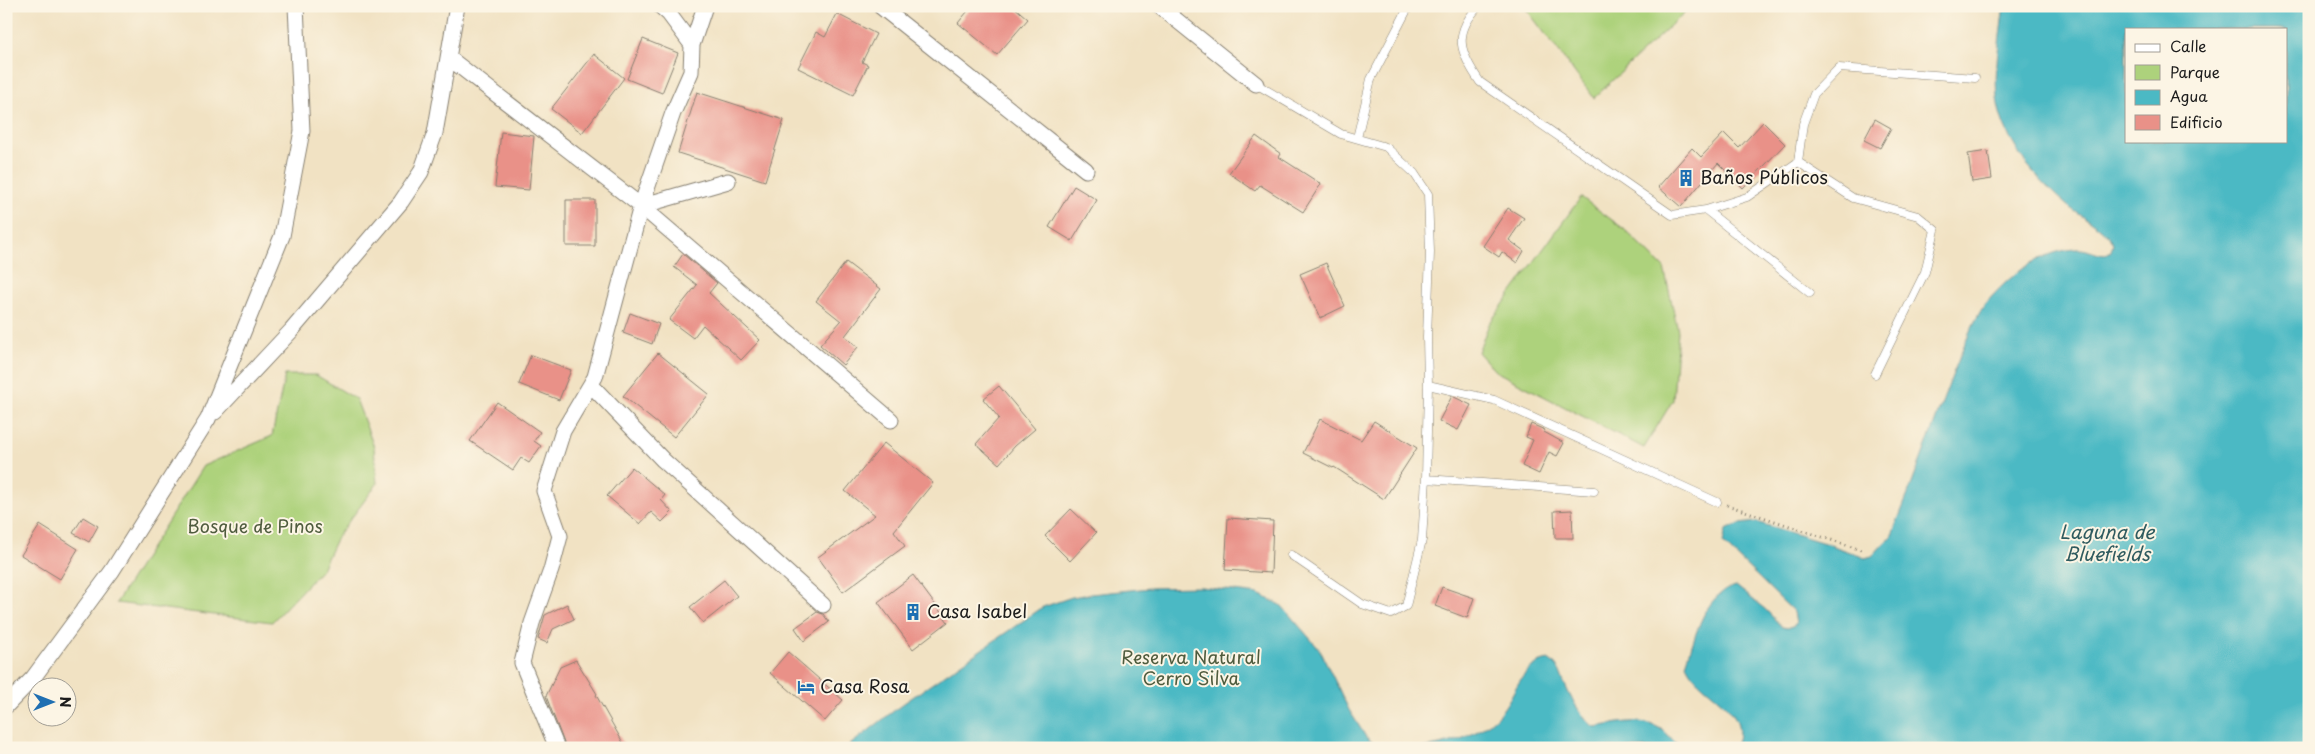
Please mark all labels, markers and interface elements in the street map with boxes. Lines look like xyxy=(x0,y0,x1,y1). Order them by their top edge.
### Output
legend xyxy=(2125,28,2288,142)
text: Calle xyxy=(2170,34,2207,57)
text: Parque xyxy=(2170,60,2220,83)
text: Agua xyxy=(2170,84,2208,107)
text: Edificio xyxy=(2170,110,2223,133)
place label: Baños Públicos xyxy=(1700,163,1828,190)
building icon: Baños Públicos xyxy=(1676,168,1696,188)
park label: Bosque de Pinos xyxy=(187,512,323,539)
water label: Laguna de Bluefields xyxy=(2059,517,2155,567)
place label: Casa Isabel xyxy=(927,597,1027,624)
building icon: Casa Isabel xyxy=(903,602,923,622)
park label: Reserva Natural Cerro Silva xyxy=(1121,643,1261,691)
place label: Casa Rosa xyxy=(820,672,910,699)
north arrow xyxy=(28,676,78,726)
hotel icon: Casa Rosa xyxy=(796,677,816,697)
text: N xyxy=(55,696,76,708)

